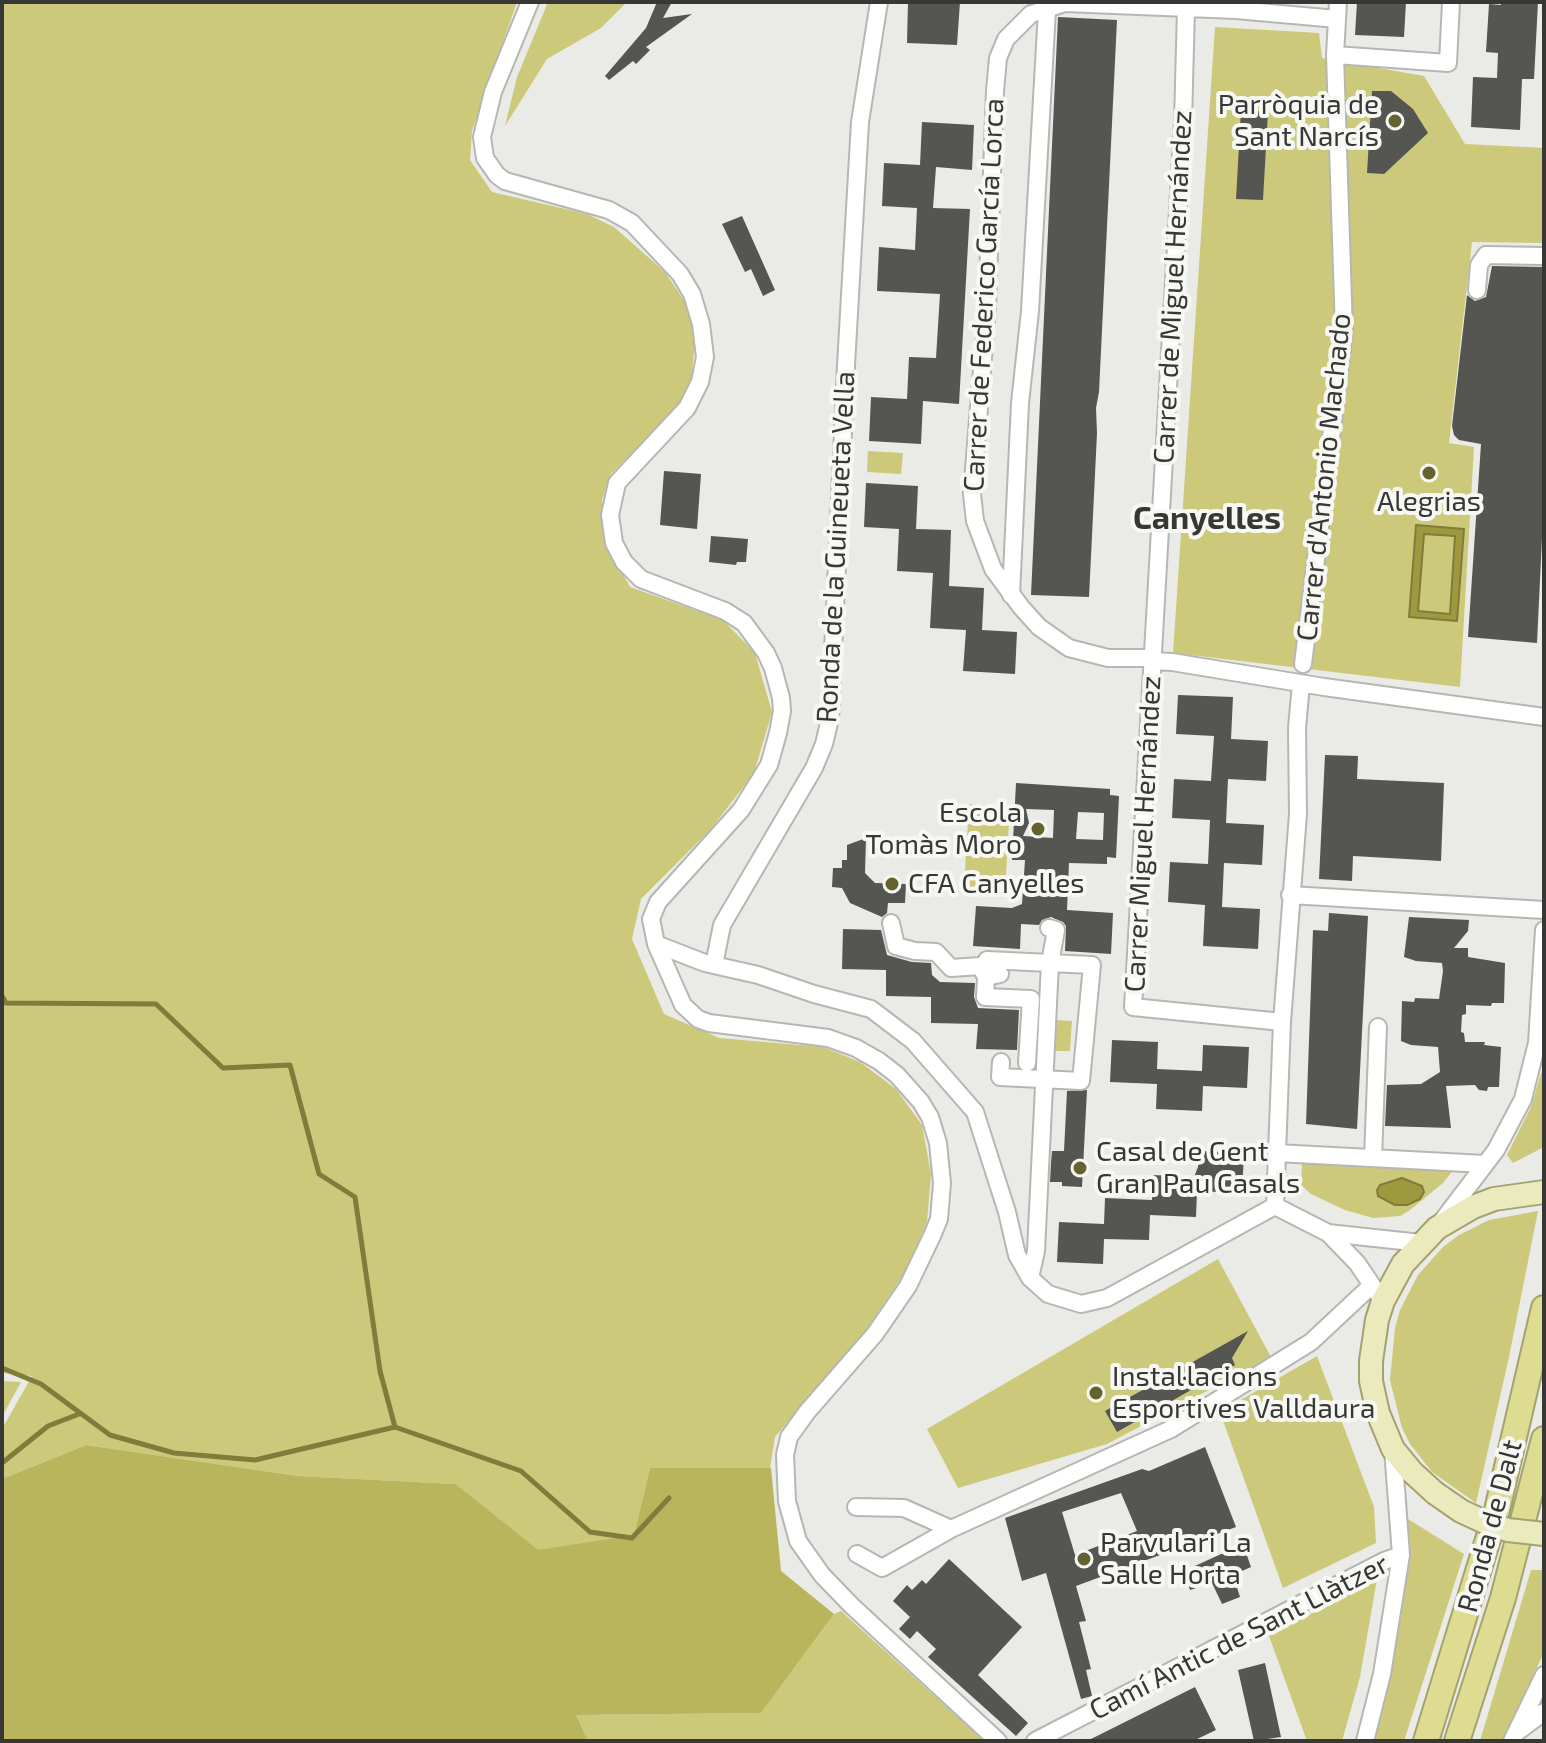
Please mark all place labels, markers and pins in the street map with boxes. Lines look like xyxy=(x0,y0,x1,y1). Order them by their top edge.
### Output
place label: Parròquia de Sant Narcís xyxy=(1218,88,1379,154)
marker: Parròquia de Sant Narcís xyxy=(1386,112,1404,130)
marker: Alegrias xyxy=(1420,464,1438,482)
place label: Alegrias xyxy=(1377,485,1481,519)
place label: Escola Tomàs Moro xyxy=(865,796,1022,862)
marker: Escola Tomàs Moro xyxy=(1029,820,1047,838)
place label: CFA Canyelles xyxy=(908,867,1084,901)
marker: CFA Canyelles xyxy=(883,875,901,893)
place label: Casal de Gent Gran Pau Casals xyxy=(1096,1135,1300,1201)
marker: Casal de Gent Gran Pau Casals xyxy=(1071,1159,1089,1177)
place label: Instal·lacions Esportives Valldaura xyxy=(1112,1360,1375,1426)
marker: Instal·lacions Esportives Valldaura xyxy=(1087,1384,1105,1402)
place label: Parvulari La Salle Horta xyxy=(1100,1526,1252,1592)
marker: Parvulari La Salle Horta xyxy=(1075,1550,1093,1568)

